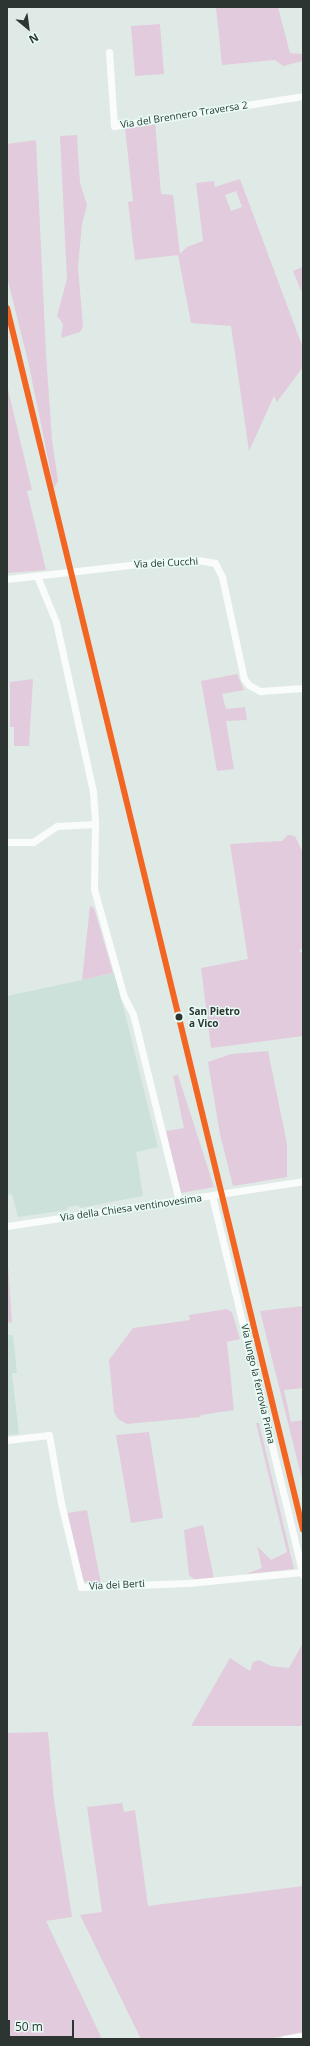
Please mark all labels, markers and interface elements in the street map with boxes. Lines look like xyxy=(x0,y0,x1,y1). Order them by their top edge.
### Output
north arrow xyxy=(8,8,48,48)
text: N xyxy=(27,30,42,48)
street label: Via del Brennero Traversa 2 xyxy=(119,99,249,131)
street label: Via dei Cucchi xyxy=(134,555,198,571)
place label: San Pietro a Vico xyxy=(189,1005,240,1028)
marker: San Pietro a Vico xyxy=(172,1010,186,1024)
street label: Via della Chiesa ventinovesima xyxy=(59,1192,203,1224)
street label: Via lungo la ferrovia Prima xyxy=(238,1323,278,1445)
street label: Via dei Berti xyxy=(89,1578,145,1592)
scale bar xyxy=(10,2012,76,2038)
text: 50 m xyxy=(15,2018,43,2035)

